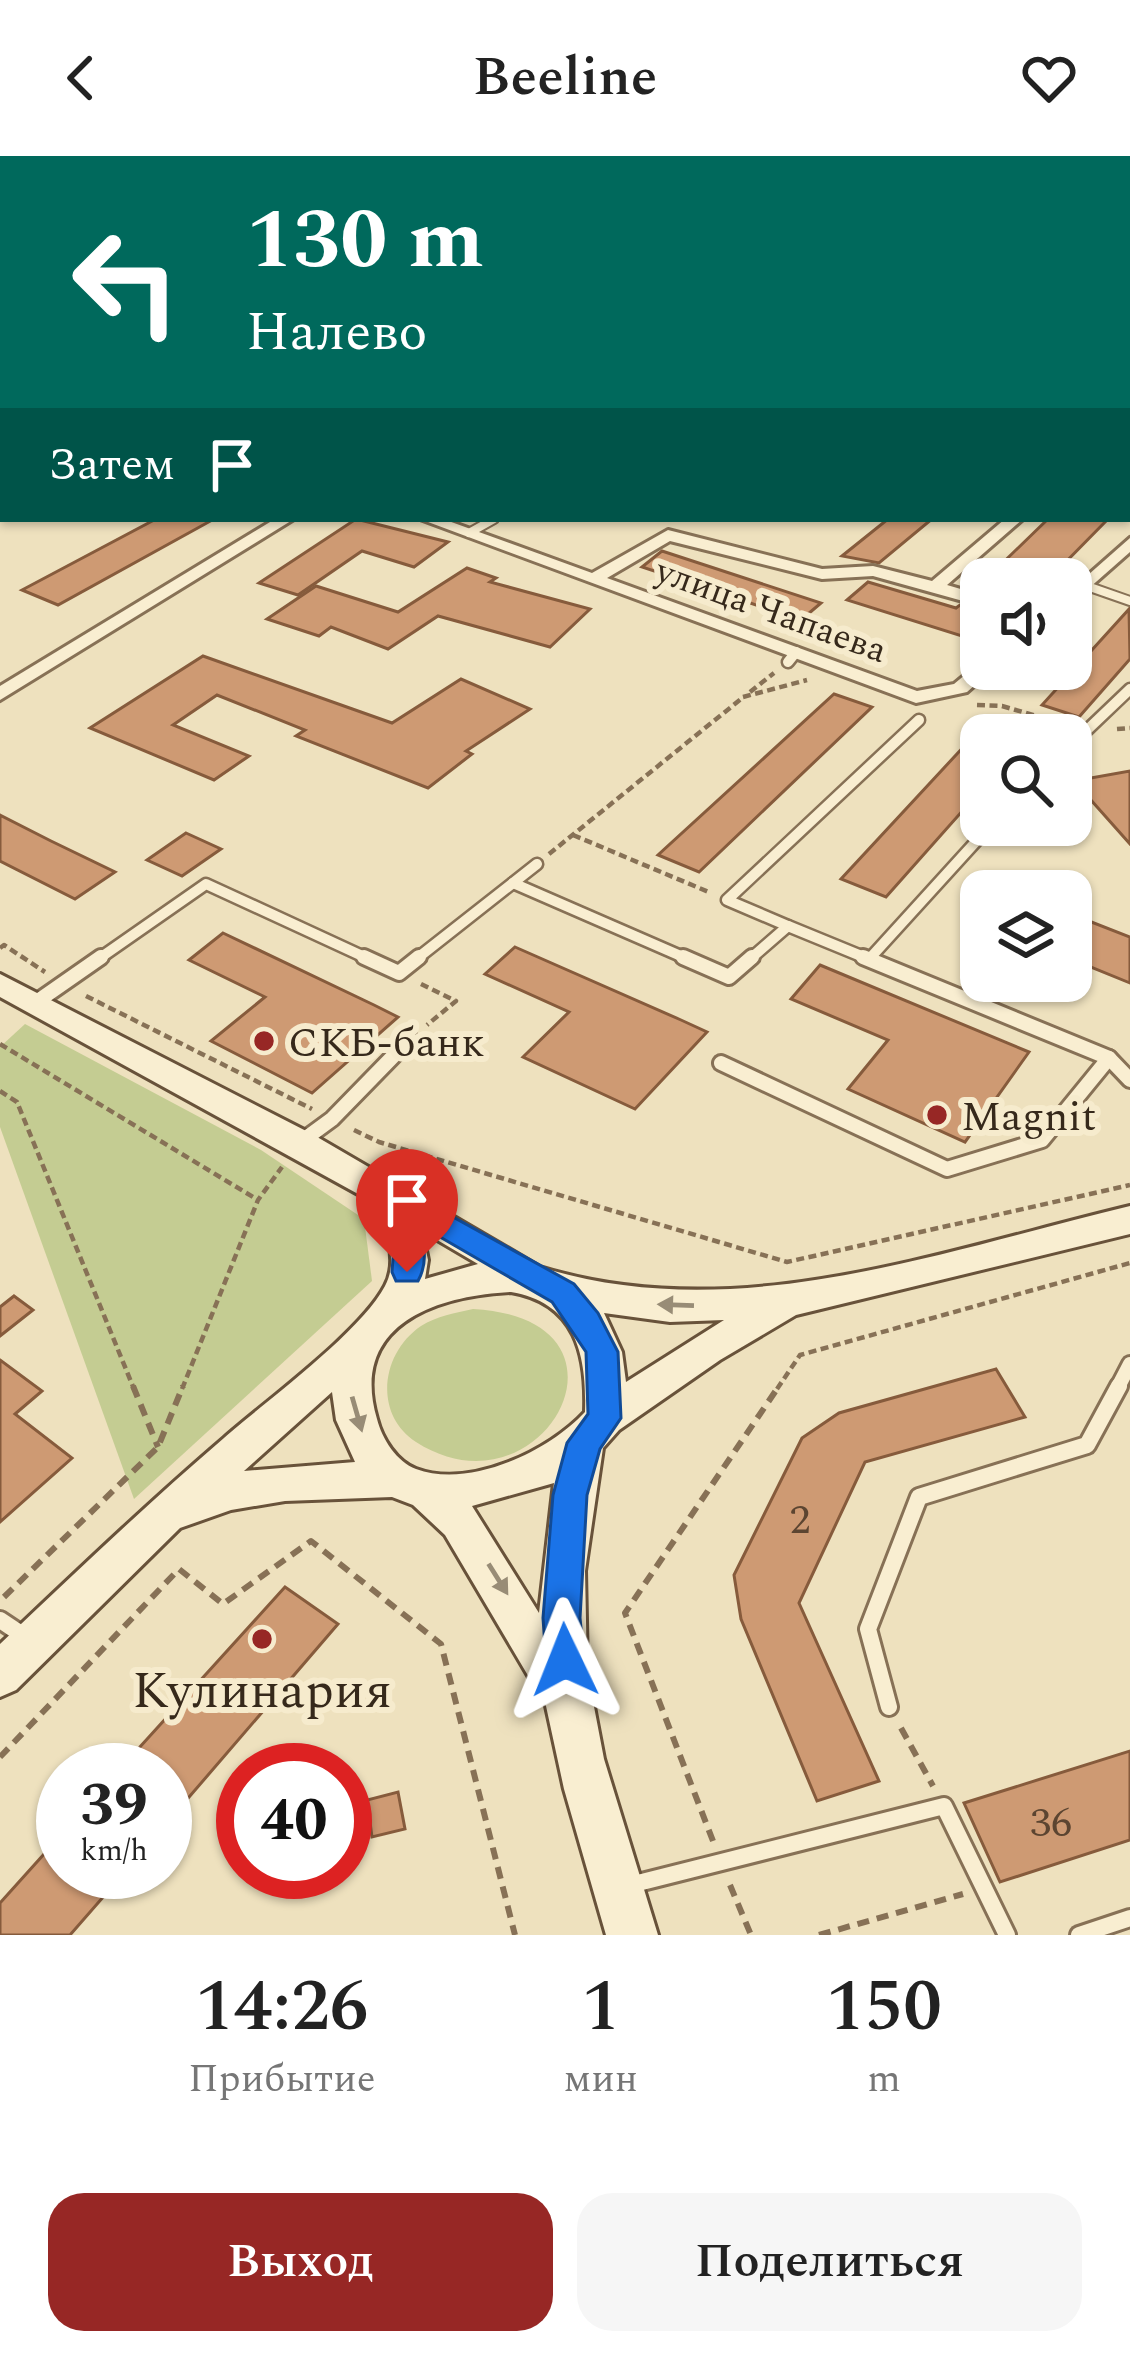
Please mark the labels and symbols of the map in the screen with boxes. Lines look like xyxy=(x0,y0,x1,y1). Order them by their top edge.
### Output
street label: улица Чапаева xyxy=(647,544,895,679)
place label: СКБ-банк xyxy=(288,1012,485,1075)
marker: СКБ-банк xyxy=(251,1028,277,1054)
place label: Magnit xyxy=(961,1086,1096,1149)
marker: Magnit xyxy=(924,1102,950,1128)
pin xyxy=(356,1149,458,1272)
one-way arrow xyxy=(656,1296,694,1315)
one-way arrow xyxy=(349,1396,367,1433)
house number: 2 xyxy=(789,1489,811,1552)
one-way arrow xyxy=(486,1563,508,1596)
position arrow xyxy=(502,1597,628,1723)
marker: Кулинария xyxy=(249,1626,275,1652)
place label: Кулинария xyxy=(132,1653,392,1731)
speed limit sign: 40 xyxy=(216,1743,372,1899)
house number: 36 xyxy=(1030,1792,1072,1855)

